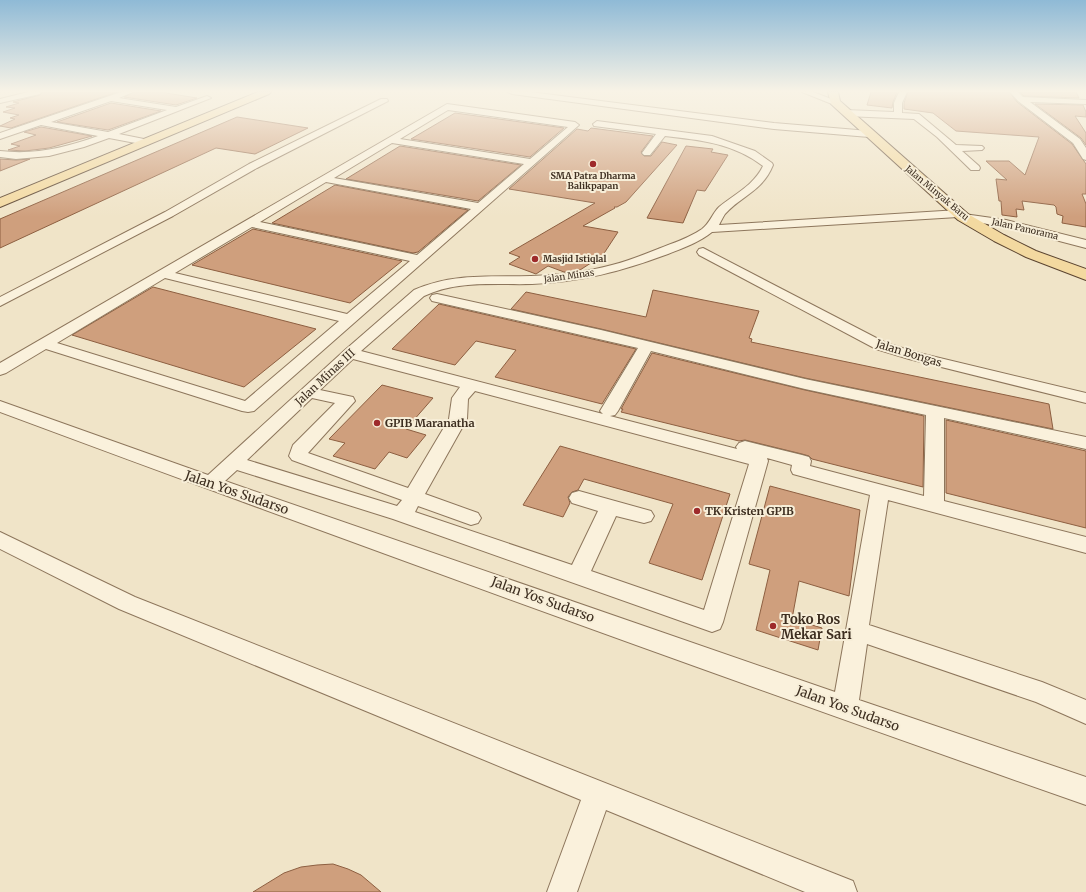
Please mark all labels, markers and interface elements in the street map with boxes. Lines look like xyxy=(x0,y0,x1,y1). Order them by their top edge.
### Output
marker: SMA Patra Dharma Balikpapan xyxy=(588,159,598,169)
street label: Jalan Minyak Baru xyxy=(902,162,972,223)
place label: SMA Patra Dharma Balikpapan xyxy=(550,170,636,191)
street label: Jalan Panorama xyxy=(990,215,1060,242)
place label: Masjid Istiqlal xyxy=(543,253,606,264)
marker: Masjid Istiqlal xyxy=(530,254,540,264)
street label: Jalan Minas xyxy=(542,266,595,285)
street label: Jalan Bongas xyxy=(873,336,944,370)
street label: Jalan Minas III xyxy=(291,346,358,409)
place label: GPIB Maranatha xyxy=(385,416,475,430)
marker: GPIB Maranatha xyxy=(372,418,382,428)
street label: Jalan Yos Sudarso xyxy=(182,466,291,518)
place label: TK Kristen GPIB xyxy=(705,504,794,518)
marker: TK Kristen GPIB xyxy=(692,506,702,516)
street label: Jalan Yos Sudarso xyxy=(488,573,597,626)
place label: Toko Ros Mekar Sari xyxy=(781,611,852,643)
marker: Toko Ros Mekar Sari xyxy=(768,621,778,631)
street label: Jalan Yos Sudarso xyxy=(793,682,902,735)

